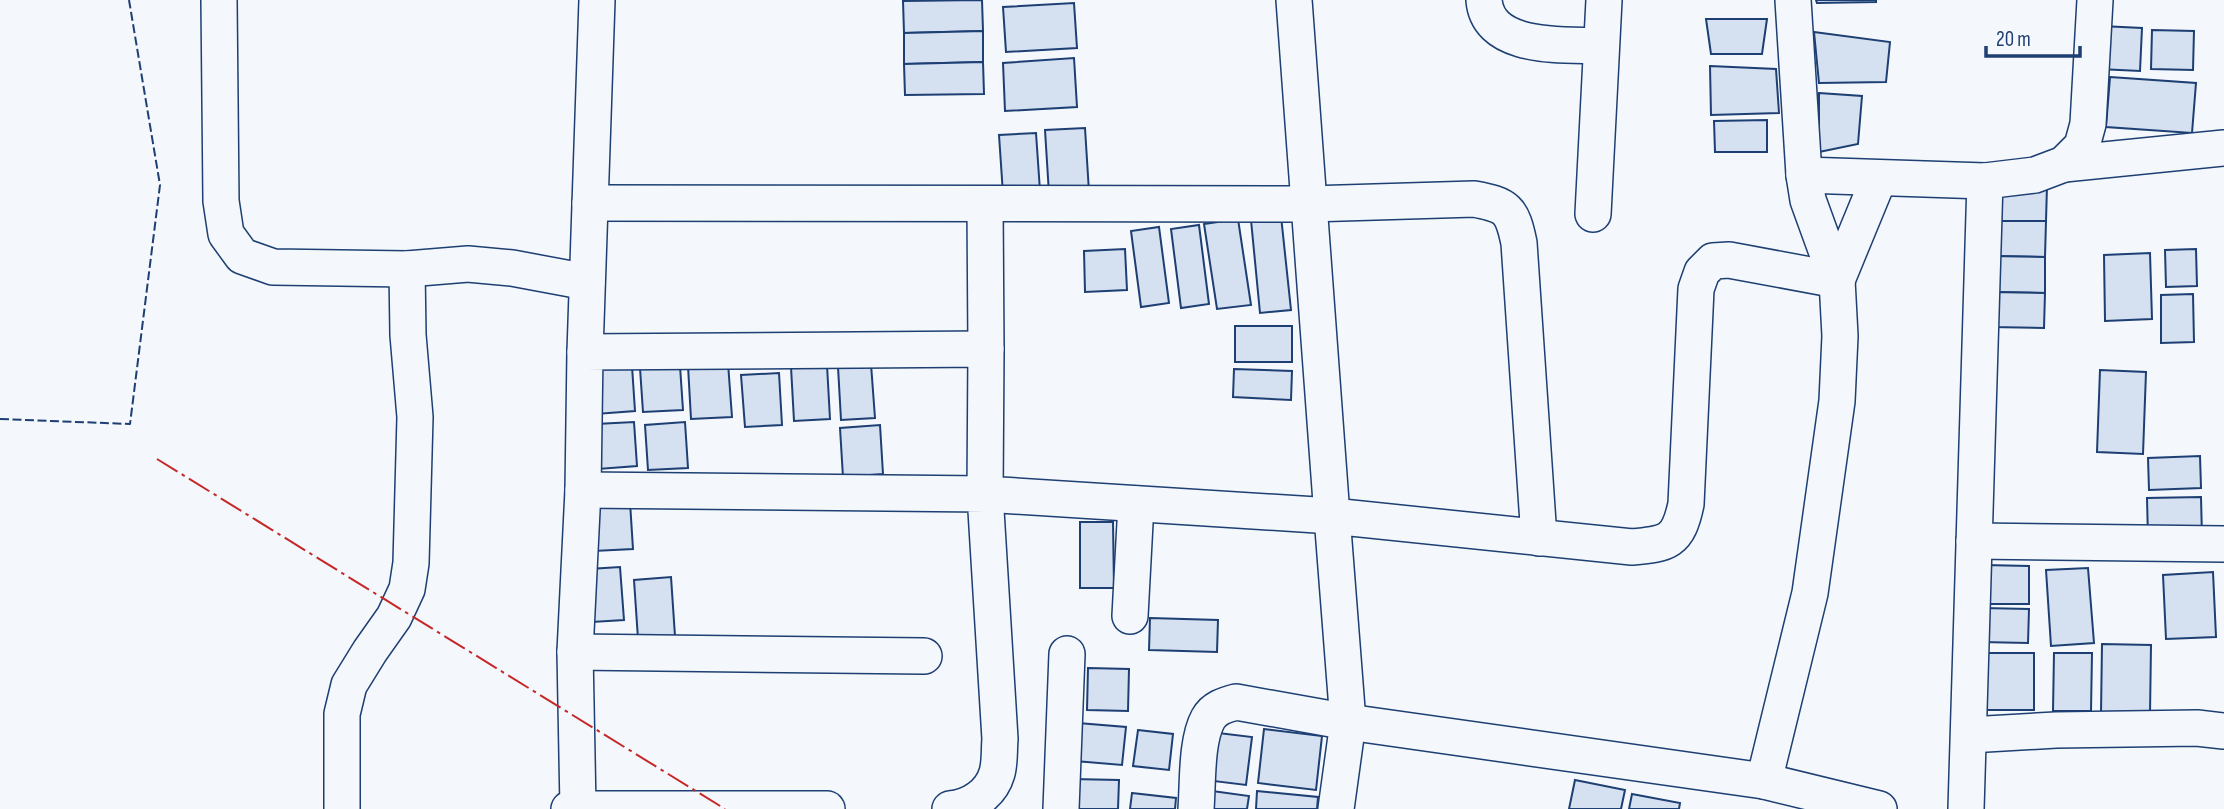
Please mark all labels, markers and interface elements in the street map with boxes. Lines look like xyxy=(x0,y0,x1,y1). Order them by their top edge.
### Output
scale bar xyxy=(1986,14,2080,58)
text: 20 m xyxy=(1996,27,2031,52)

